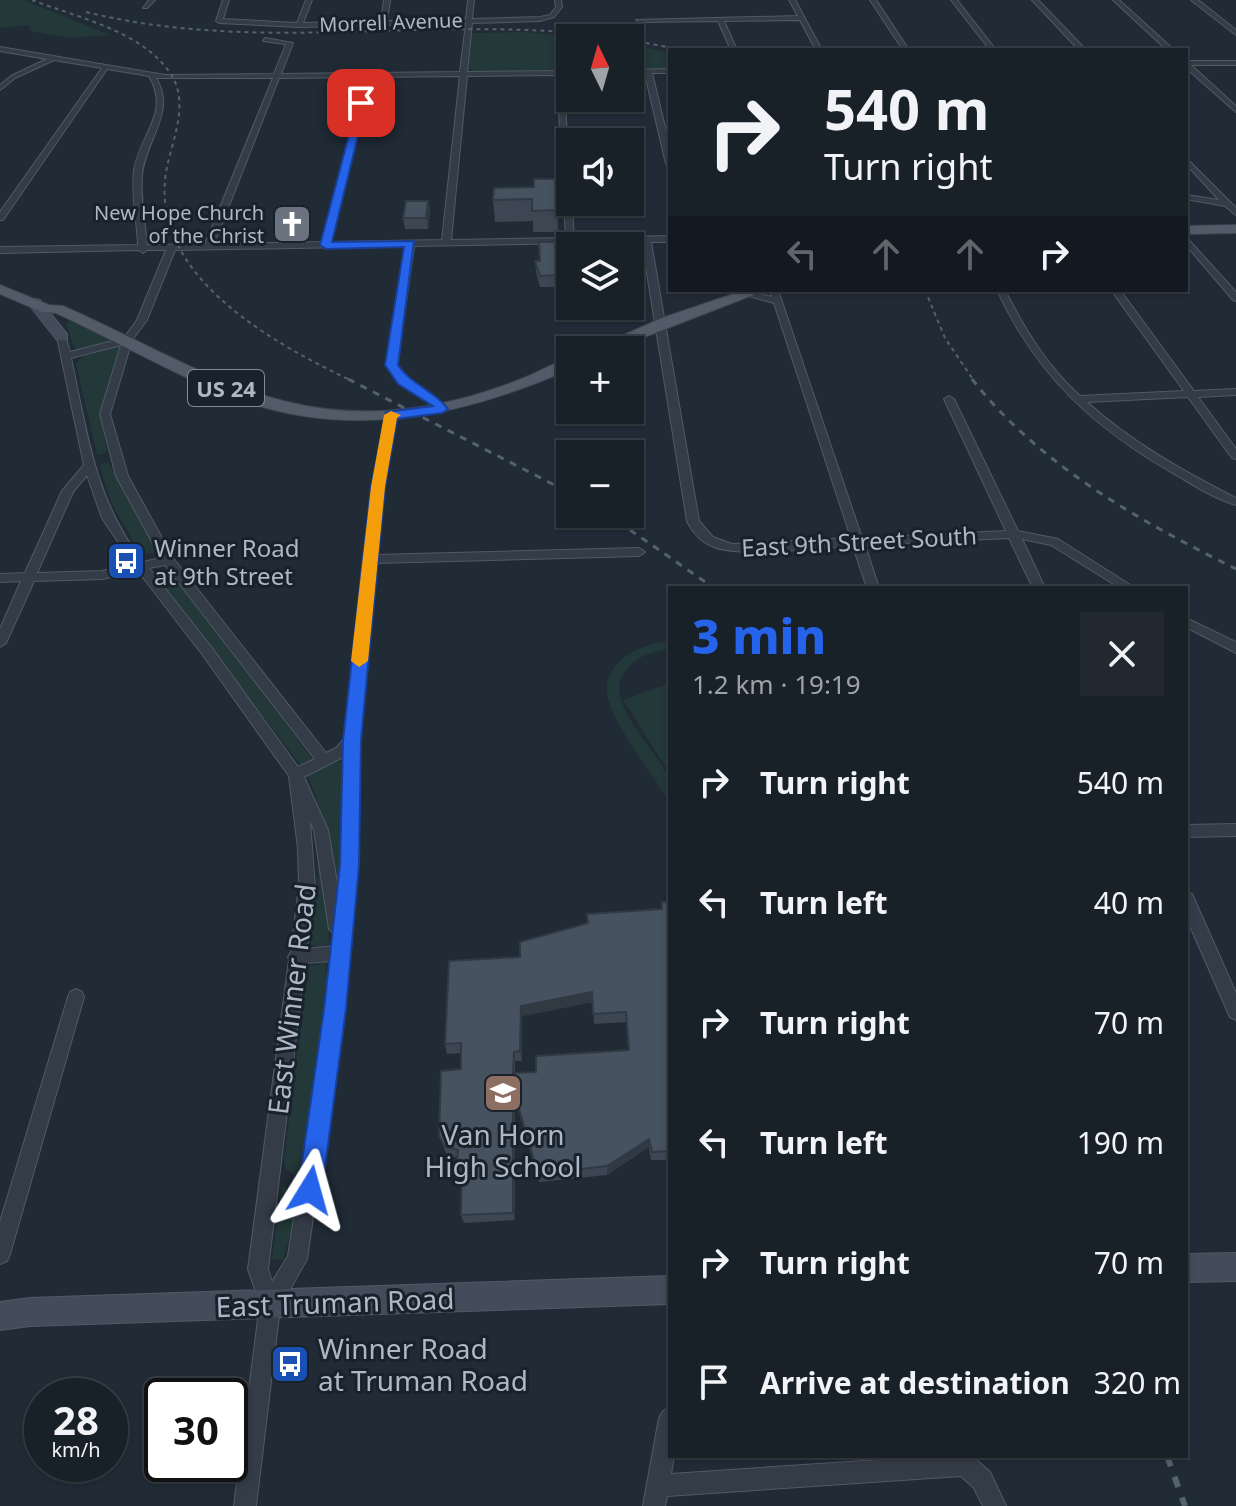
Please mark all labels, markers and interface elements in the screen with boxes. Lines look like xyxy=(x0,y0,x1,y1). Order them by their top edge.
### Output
street label: Morrell Avenue xyxy=(319,6,463,38)
north arrow xyxy=(556,24,644,112)
map controls xyxy=(556,24,644,528)
pin xyxy=(327,69,395,137)
text: 540 m xyxy=(824,70,989,146)
icon: right xyxy=(692,80,796,184)
icon: arrive xyxy=(339,81,383,125)
button: sound xyxy=(556,128,644,216)
text: Turn right xyxy=(824,142,992,191)
place label: New Hope Church of the Christ xyxy=(94,199,264,249)
church icon: New Hope Church of the Christ xyxy=(271,203,313,245)
button: layers xyxy=(556,232,644,320)
icon: left xyxy=(780,232,824,276)
icon: ahead xyxy=(864,232,908,276)
icon: ahead xyxy=(948,232,992,276)
icon: right xyxy=(1032,232,1076,276)
button: + xyxy=(556,336,644,424)
road number: US 24 xyxy=(188,370,264,406)
button: − xyxy=(556,440,644,528)
street label: East 9th Street South xyxy=(740,518,978,564)
place label: Winner Road at 9th Street xyxy=(154,531,300,592)
bus stop icon: Winner Road at 9th Street xyxy=(105,540,147,582)
text: 3 min xyxy=(692,603,826,668)
button: close xyxy=(1080,612,1164,696)
text: 1.2 km · 19:19 xyxy=(692,666,861,702)
icon: right xyxy=(692,760,736,804)
text: Turn right xyxy=(760,762,910,803)
text: 540 m xyxy=(1077,762,1164,803)
icon: left xyxy=(692,880,736,924)
street label: East Winner Road xyxy=(258,882,324,1116)
text: Turn left xyxy=(760,882,888,923)
text: 40 m xyxy=(1094,882,1164,923)
icon: right xyxy=(692,1000,736,1044)
text: Turn right xyxy=(760,1002,910,1043)
text: 70 m xyxy=(1094,1002,1164,1043)
school or university icon: Van Horn High School xyxy=(482,1072,524,1114)
place label: Van Horn High School xyxy=(425,1115,582,1185)
icon: left xyxy=(692,1120,736,1164)
text: Turn left xyxy=(760,1122,888,1163)
text: 190 m xyxy=(1077,1122,1164,1163)
position arrow xyxy=(268,1148,352,1232)
icon: right xyxy=(692,1240,736,1284)
text: Turn right xyxy=(760,1242,910,1283)
text: 70 m xyxy=(1094,1242,1164,1283)
street label: East Truman Road xyxy=(215,1279,455,1325)
place label: Winner Road at Truman Road xyxy=(318,1329,528,1399)
bus stop icon: Winner Road at Truman Road xyxy=(269,1343,311,1385)
icon: arrive xyxy=(692,1360,736,1404)
text: Arrive at destination xyxy=(760,1362,1070,1403)
text: 320 m xyxy=(1094,1362,1181,1403)
speed limit sign: 30 xyxy=(144,1378,248,1482)
text: 28 xyxy=(53,1392,99,1447)
text: km/h xyxy=(51,1436,101,1463)

